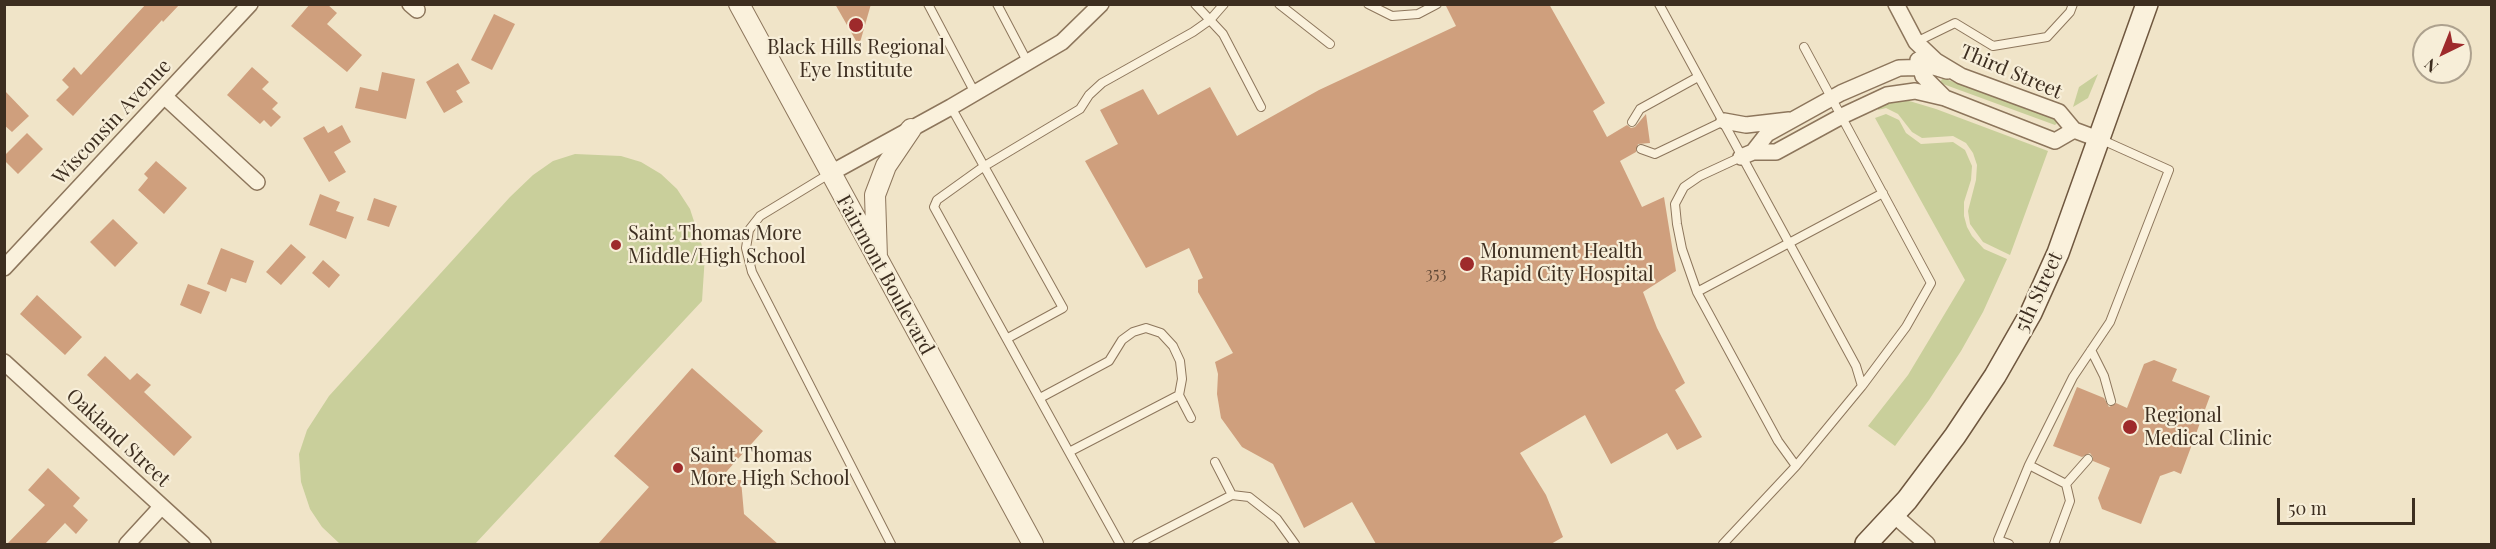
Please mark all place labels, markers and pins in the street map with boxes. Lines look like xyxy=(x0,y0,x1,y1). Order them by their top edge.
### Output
marker: Black Hills Regional Eye Institute xyxy=(847,16,865,34)
place label: Black Hills Regional Eye Institute xyxy=(767,36,945,83)
place label: Saint Thomas More Middle/High School xyxy=(628,222,806,269)
marker: Saint Thomas More Middle/High School xyxy=(609,238,623,252)
place label: Monument Health Rapid City Hospital xyxy=(1480,240,1654,287)
marker: Monument Health Rapid City Hospital xyxy=(1458,255,1476,273)
place label: Regional Medical Clinic xyxy=(2144,404,2272,451)
marker: Regional Medical Clinic xyxy=(2121,418,2139,436)
place label: Saint Thomas More High School xyxy=(690,444,850,491)
marker: Saint Thomas More High School xyxy=(671,461,685,475)

